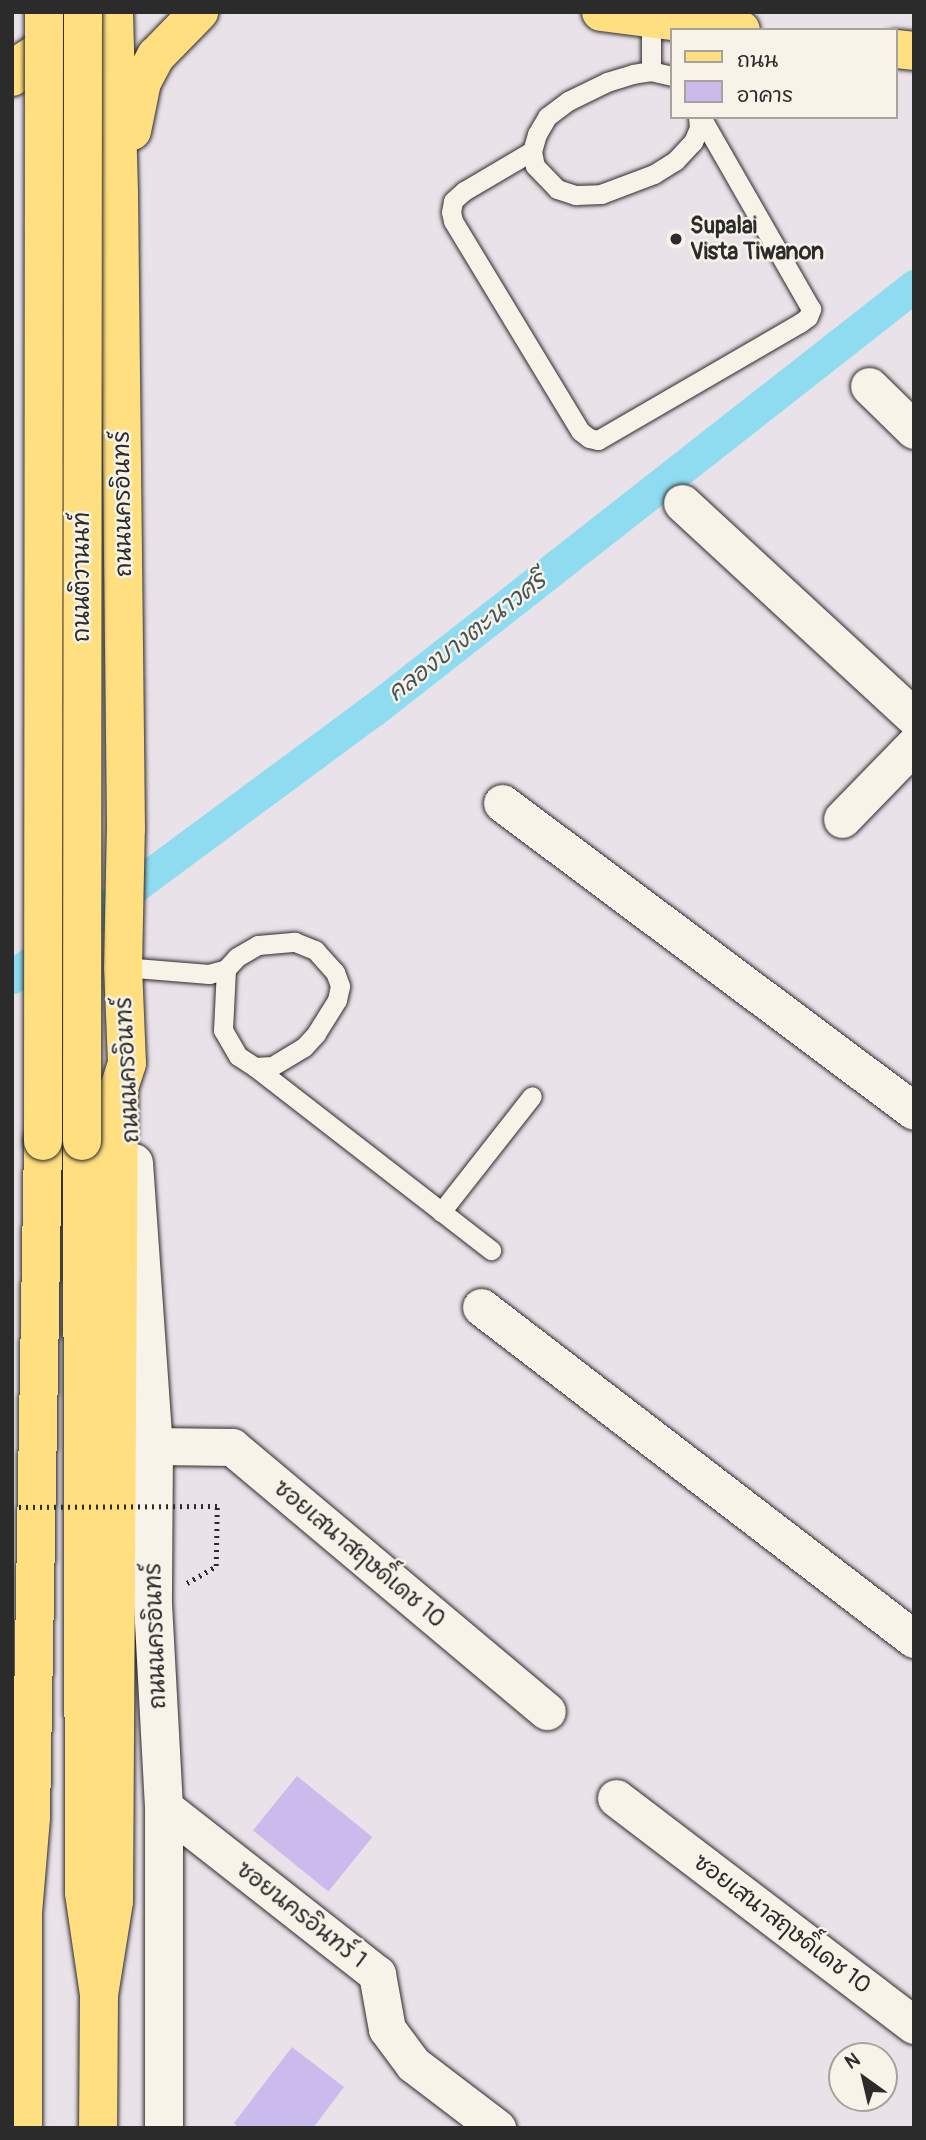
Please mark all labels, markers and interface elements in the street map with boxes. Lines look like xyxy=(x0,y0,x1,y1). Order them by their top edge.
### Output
legend xyxy=(670,28,898,119)
text: ถนน xyxy=(737,47,778,74)
text: อาคาร xyxy=(737,82,793,109)
place label: Supalai Vista Tiwanon xyxy=(690,212,824,266)
marker: Supalai Vista Tiwanon xyxy=(668,231,684,247)
street label: ถนนนครอินทร์ xyxy=(108,431,138,577)
street label: ถนนติวานนท์ xyxy=(68,512,96,642)
water label: คลองบางตะนาวศรี xyxy=(382,566,552,708)
street label: ถนนนครอินทร์ xyxy=(110,996,146,1144)
street label: ซอยเสนาสฤษดิ์เดช 10 xyxy=(268,1474,450,1634)
street label: ถนนนครอินทร์ xyxy=(140,1562,172,1710)
street label: ซอยเสนาสฤษดิ์เดช 10 xyxy=(688,1848,876,2000)
street label: ซอยนครอินทร์ 1 xyxy=(231,1856,371,1974)
north arrow xyxy=(828,2042,898,2112)
text: N xyxy=(840,2048,864,2075)

